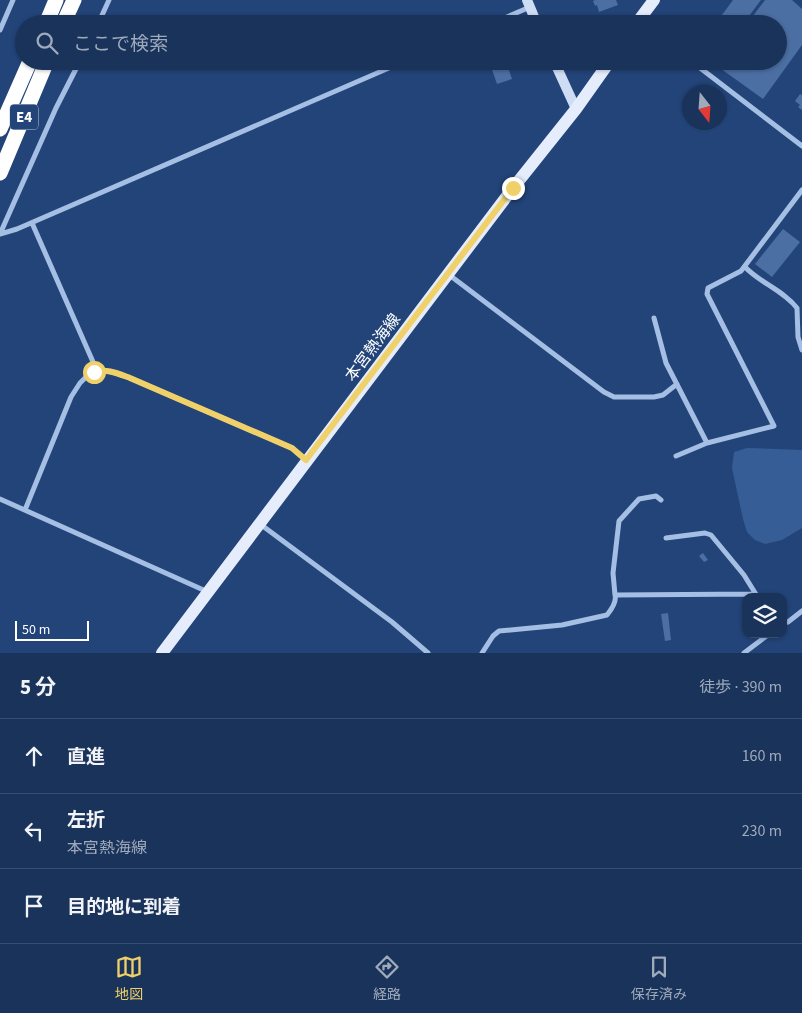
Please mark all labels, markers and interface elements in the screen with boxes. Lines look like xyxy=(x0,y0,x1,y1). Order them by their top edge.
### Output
search box xyxy=(15,15,787,70)
icon: search xyxy=(33,29,61,57)
text: ここで検索 xyxy=(73,31,168,58)
north arrow xyxy=(682,85,727,130)
road number: E4 xyxy=(10,104,38,130)
route end xyxy=(502,177,525,200)
street label: 本宮熱海線 xyxy=(340,309,406,386)
route start xyxy=(83,361,106,384)
map controls xyxy=(742,593,787,638)
button: layers xyxy=(742,593,787,638)
scale bar xyxy=(15,618,89,641)
text: 50 m xyxy=(22,620,50,640)
text: 5 分 xyxy=(20,672,56,702)
text: 徒歩 · 390 m xyxy=(699,676,782,698)
icon: ahead xyxy=(20,742,48,770)
text: 直進 xyxy=(67,744,105,771)
text: 160 m xyxy=(742,745,782,767)
text: 左折 xyxy=(67,807,105,834)
icon: left xyxy=(20,817,48,845)
text: 230 m xyxy=(742,820,782,842)
text: 本宮熱海線 xyxy=(67,837,147,859)
icon: arrive xyxy=(20,892,48,920)
text: 目的地に到着 xyxy=(67,894,181,921)
tab: 地図 xyxy=(115,953,143,1005)
tab: 経路 xyxy=(373,953,401,1005)
tab: 保存済み xyxy=(631,953,687,1005)

